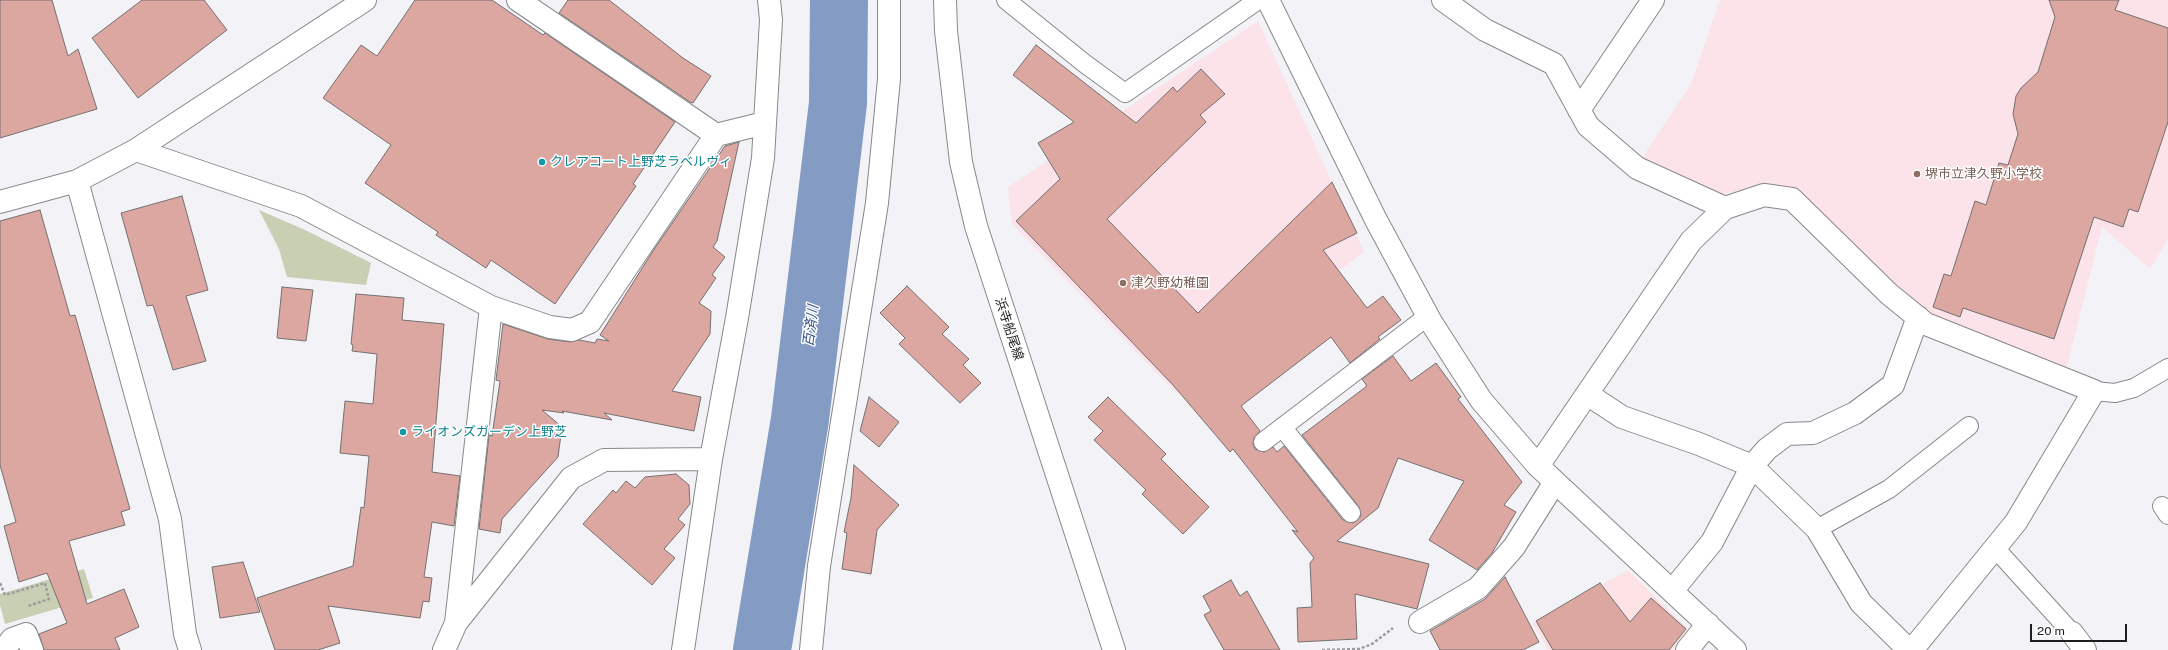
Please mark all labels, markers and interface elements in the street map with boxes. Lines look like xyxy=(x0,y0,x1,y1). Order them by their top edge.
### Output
place label: クレアコート上野芝ラベルヴィ xyxy=(550,154,732,170)
marker: クレアコート上野芝ラベルヴィ xyxy=(537,157,547,167)
place label: 堺市立津久野小学校 xyxy=(1925,166,2042,182)
marker: 堺市立津久野小学校 xyxy=(1912,169,1922,179)
place label: 津久野幼稚園 xyxy=(1131,275,1209,291)
marker: 津久野幼稚園 xyxy=(1118,278,1128,288)
street label: 浜寺船尾線 xyxy=(992,296,1026,362)
water label: 百済川 xyxy=(800,304,822,348)
place label: ライオンズガーデン上野芝 xyxy=(411,424,567,440)
marker: ライオンズガーデン上野芝 xyxy=(398,427,408,437)
scale bar xyxy=(2032,616,2129,642)
text: 20 m xyxy=(2037,624,2065,638)

